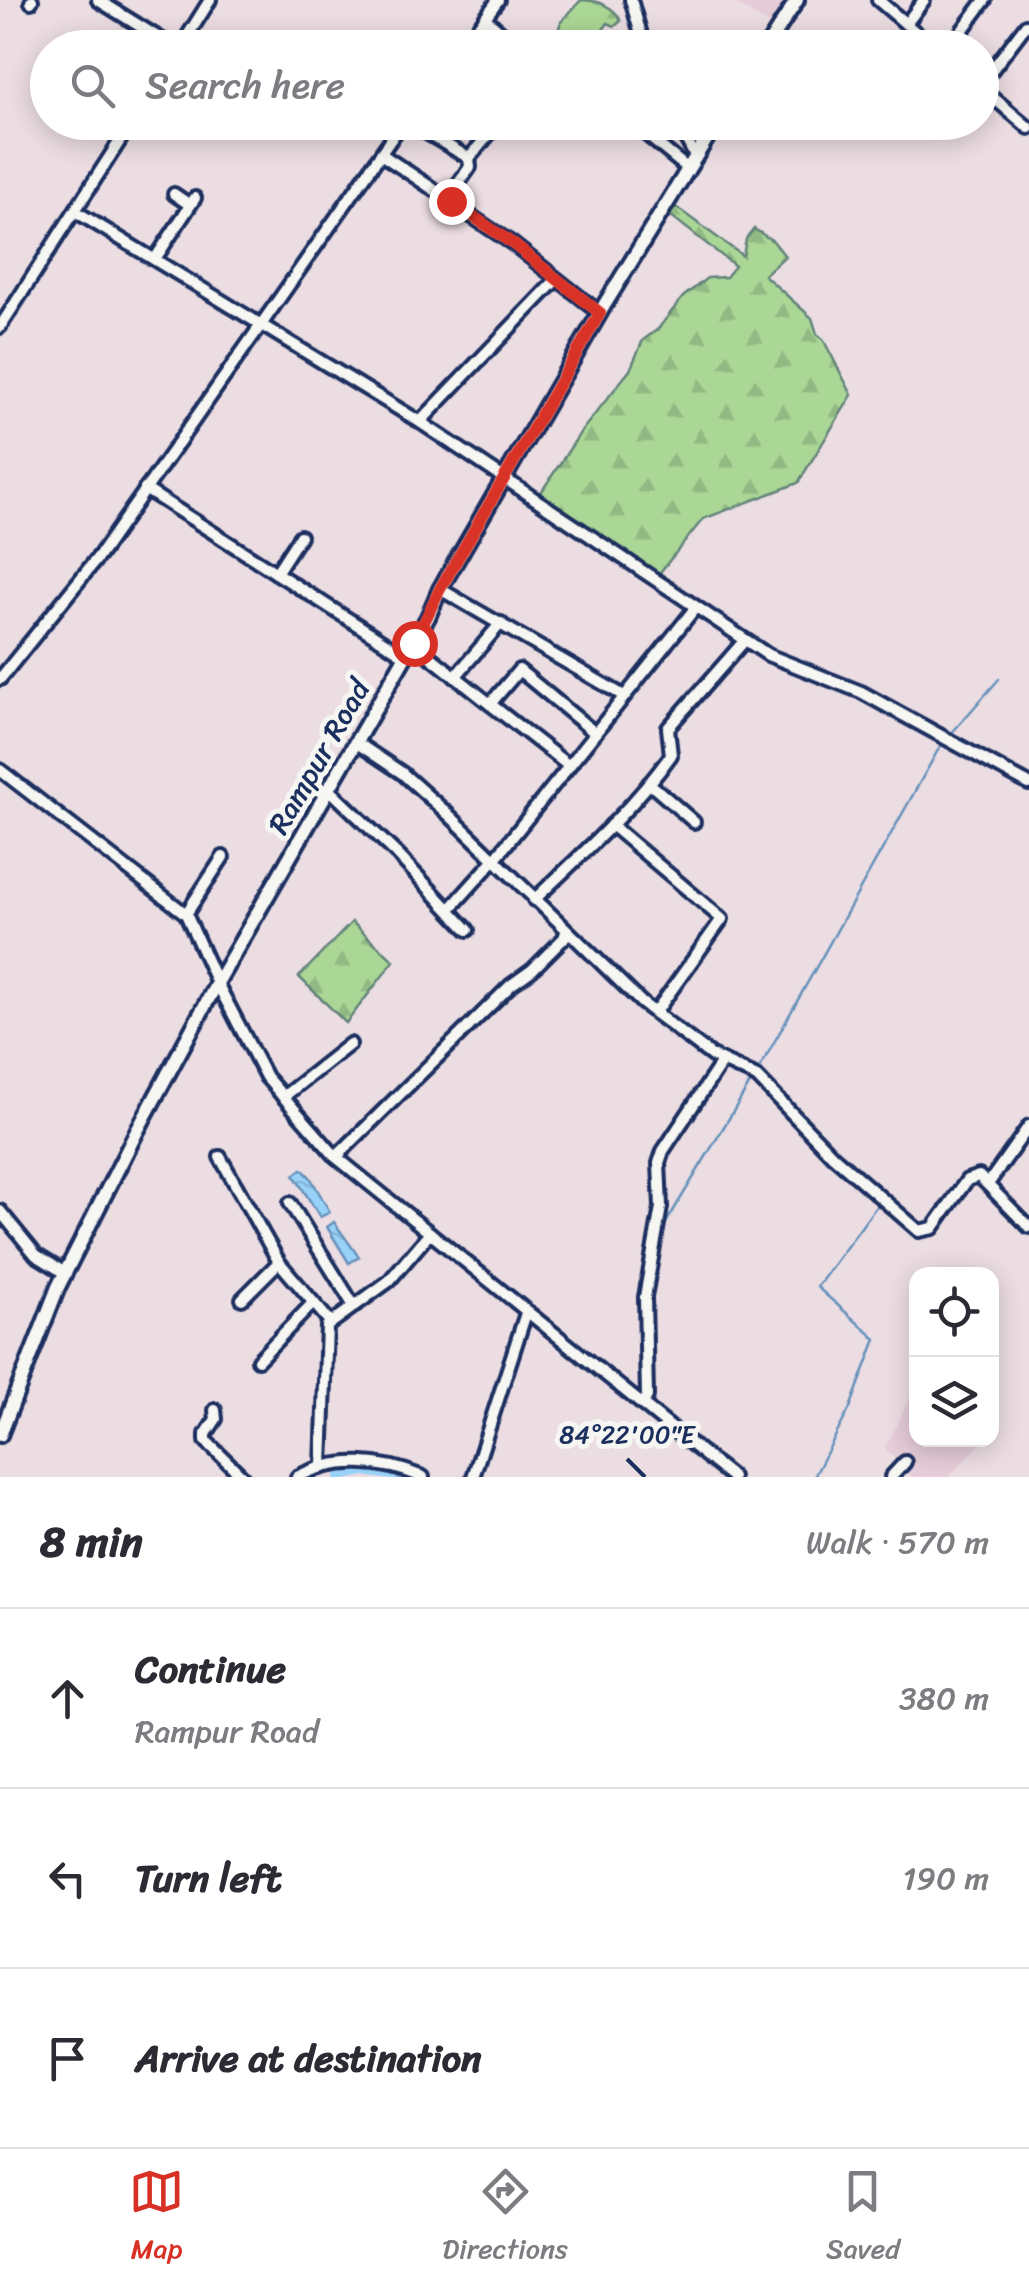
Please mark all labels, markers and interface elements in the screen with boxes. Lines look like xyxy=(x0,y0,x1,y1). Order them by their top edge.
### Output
search box xyxy=(30,30,999,140)
text: Search here xyxy=(145,52,345,119)
icon: search xyxy=(65,58,120,113)
route end xyxy=(429,179,475,225)
route start xyxy=(392,621,438,667)
street label: Rampur Road xyxy=(253,667,387,845)
map controls xyxy=(909,1267,999,1447)
button: locate xyxy=(909,1267,999,1357)
button: layers xyxy=(909,1357,999,1447)
text: 84°22'00"E xyxy=(559,1412,697,1457)
text: 8 min xyxy=(40,1505,143,1579)
text: Walk · 570 m xyxy=(806,1514,989,1571)
text: Continue xyxy=(135,1636,286,1703)
text: 380 m xyxy=(899,1670,989,1727)
icon: ahead xyxy=(40,1671,95,1726)
text: Rampur Road xyxy=(135,1703,319,1760)
text: Turn left xyxy=(135,1845,281,1912)
text: 190 m xyxy=(903,1850,989,1907)
icon: left xyxy=(40,1851,95,1906)
text: Arrive at destination xyxy=(135,2025,482,2092)
icon: arrive xyxy=(40,2031,95,2086)
tab: Map xyxy=(129,2164,184,2273)
tab: Directions xyxy=(442,2164,568,2273)
tab: Saved xyxy=(826,2164,900,2273)

